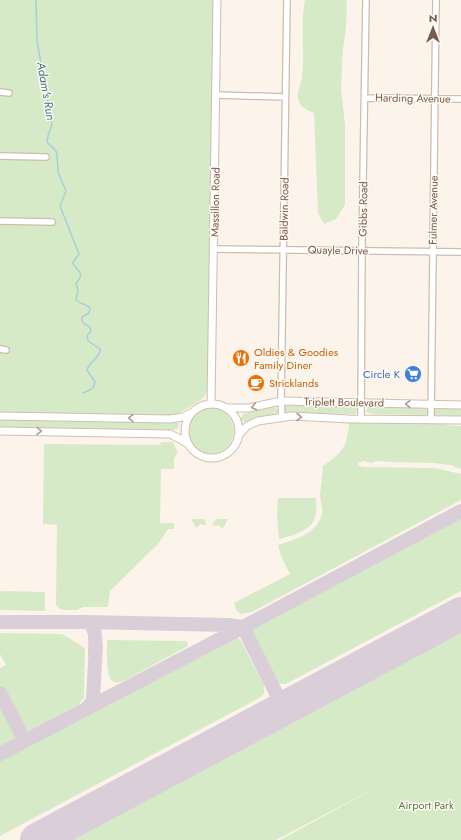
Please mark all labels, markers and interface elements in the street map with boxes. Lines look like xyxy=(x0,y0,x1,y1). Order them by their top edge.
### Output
north arrow xyxy=(413,8,453,48)
text: N xyxy=(429,10,437,26)
water label: Adam's Run xyxy=(32,59,60,122)
street label: Harding Avenue xyxy=(375,89,451,107)
street label: Massillon Road xyxy=(206,167,224,237)
street label: Fulmer Avenue xyxy=(424,175,442,245)
street label: Baldwin Road xyxy=(275,177,293,241)
street label: Gibbs Road xyxy=(355,181,371,237)
street label: Quayle Drive xyxy=(308,241,369,259)
place label: Oldies & Goodies Family Diner xyxy=(254,344,339,373)
restaurant icon: Oldies & Goodies Family Diner xyxy=(231,348,251,368)
supermarket icon: Circle K xyxy=(403,364,423,384)
place label: Circle K xyxy=(363,366,401,382)
cafe icon: Stricklands xyxy=(246,373,266,393)
place label: Stricklands xyxy=(269,375,319,391)
street label: Triplett Boulevard xyxy=(304,393,384,411)
one-way arrow xyxy=(405,399,411,408)
one-way arrow xyxy=(251,402,257,410)
one-way arrow xyxy=(296,412,302,421)
one-way arrow xyxy=(128,414,134,423)
one-way arrow xyxy=(36,427,42,435)
park label: Airport Park xyxy=(398,797,454,813)

